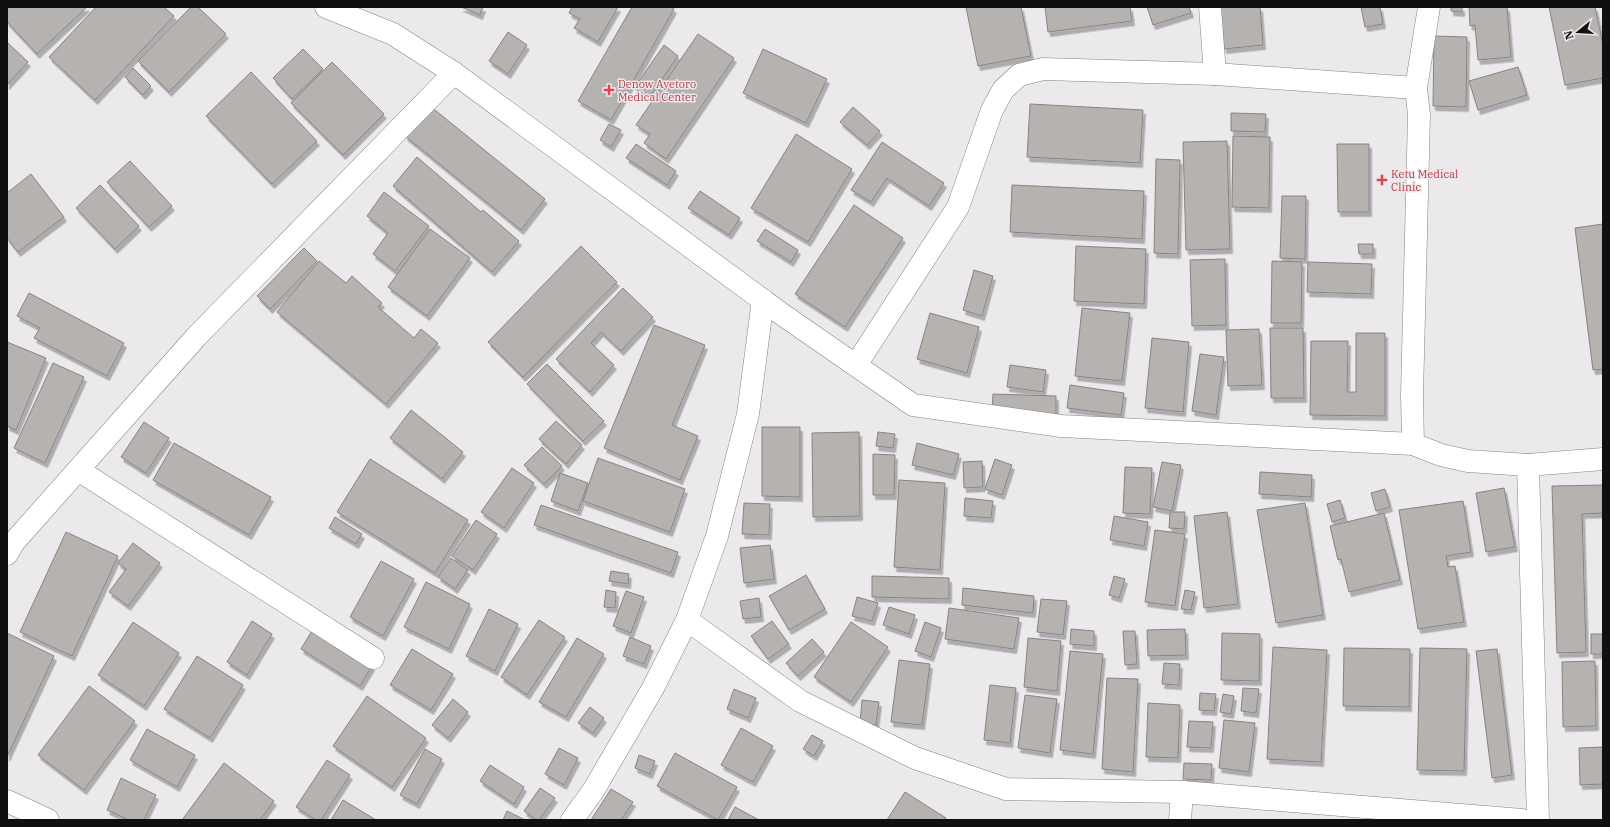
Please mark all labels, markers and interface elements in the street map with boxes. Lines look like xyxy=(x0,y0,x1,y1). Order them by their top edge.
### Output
north arrow xyxy=(1558,12,1598,52)
text: N xyxy=(1560,29,1576,41)
place label: Denow Ayetoro Medical Center xyxy=(618,77,696,104)
marker: Denow Ayetoro Medical Center xyxy=(603,84,615,96)
place label: Ketu Medical Clinic xyxy=(1391,167,1458,194)
marker: Ketu Medical Clinic xyxy=(1376,174,1388,186)

